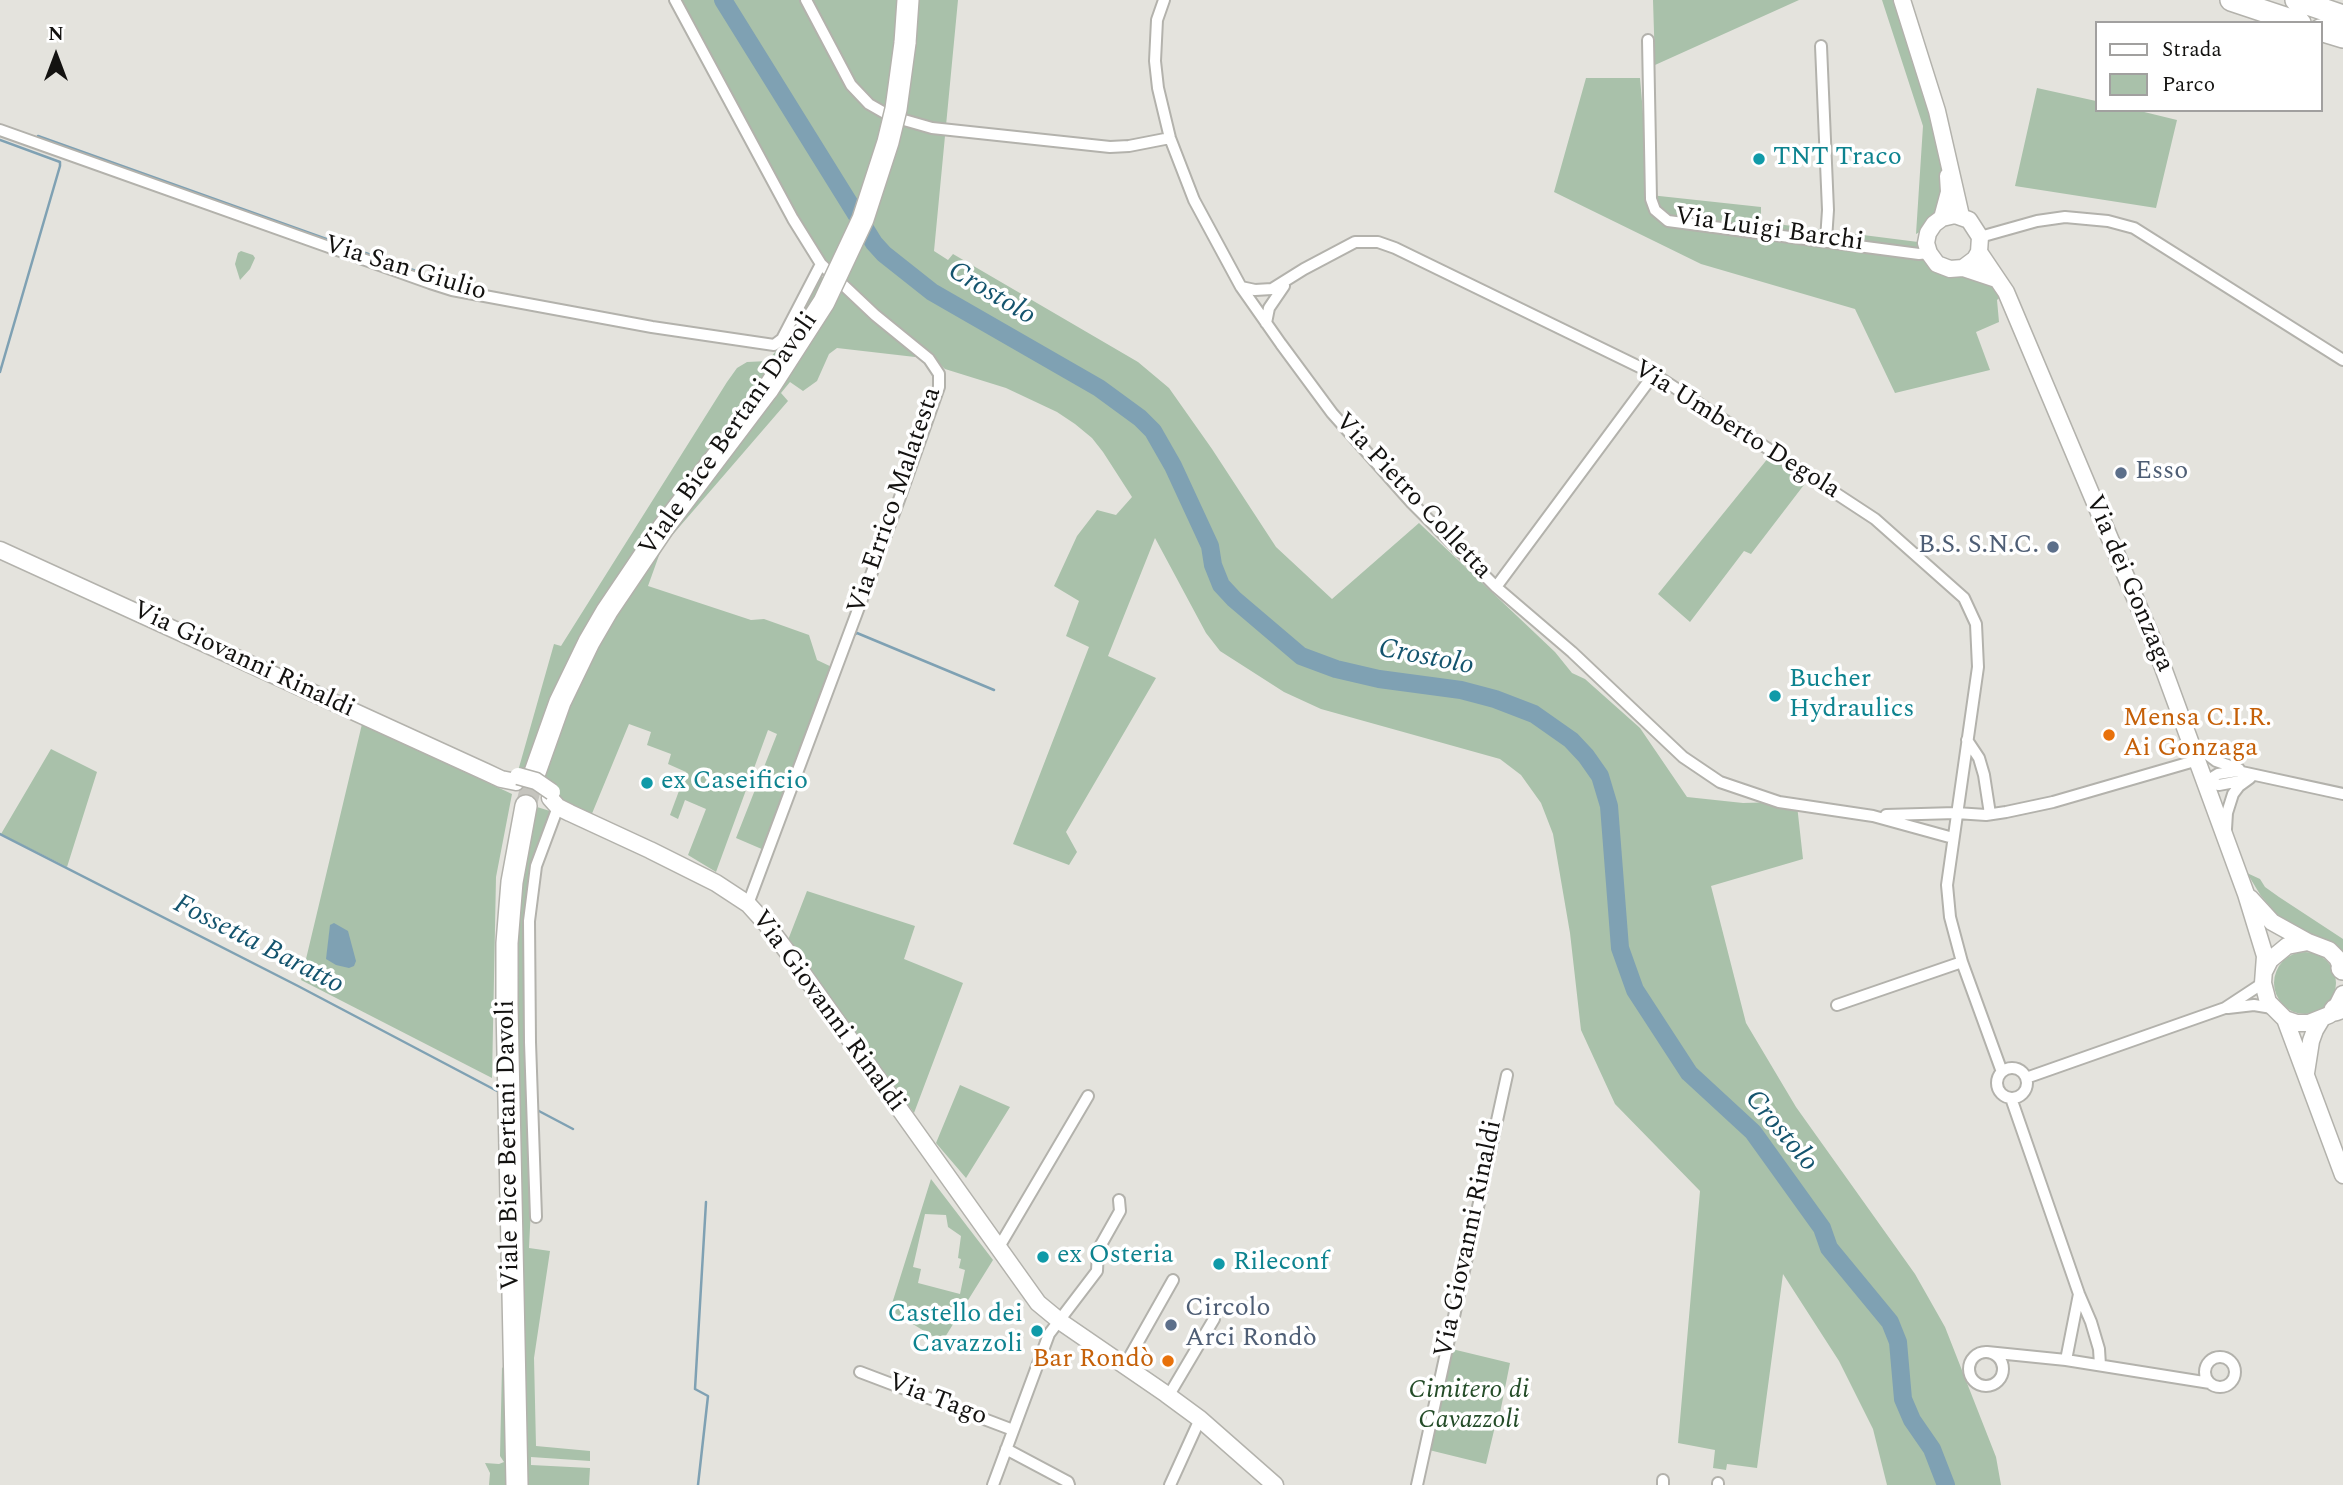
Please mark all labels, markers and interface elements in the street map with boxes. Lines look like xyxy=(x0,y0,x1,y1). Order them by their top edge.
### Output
text: N xyxy=(48,20,64,49)
north arrow xyxy=(21,21,91,91)
legend xyxy=(2094,21,2322,112)
text: Strada xyxy=(2162,34,2222,66)
text: Parco xyxy=(2162,69,2215,101)
place label: TNT Traco xyxy=(1773,143,1902,175)
marker: TNT Traco xyxy=(1751,151,1767,167)
street label: Via Luigi Barchi xyxy=(1673,202,1865,260)
street label: Via San Giulio xyxy=(320,231,490,309)
water label: Crostolo xyxy=(941,256,1041,334)
street label: Viale Bice Bertani Davoli xyxy=(634,307,826,563)
street label: Via Umberto Degola xyxy=(1627,355,1845,507)
street label: Via Errico Malatesta xyxy=(843,383,949,619)
street label: Via Pietro Colletta xyxy=(1327,407,1497,587)
place label: Esso xyxy=(2135,457,2188,489)
marker: Esso xyxy=(2113,465,2129,481)
street label: Via dei Gonzaga xyxy=(2077,491,2179,677)
place label: B.S. S.N.C. xyxy=(1918,531,2039,563)
marker: B.S. S.N.C. xyxy=(2045,539,2061,555)
street label: Via Giovanni Rinaldi xyxy=(127,596,359,726)
water label: Crostolo xyxy=(1375,633,1477,685)
place label: Bucher Hydraulics xyxy=(1789,665,1914,726)
marker: Bucher Hydraulics xyxy=(1767,688,1783,704)
place label: Mensa C.I.R. Ai Gonzaga xyxy=(2123,704,2272,766)
marker: Mensa C.I.R. Ai Gonzaga xyxy=(2101,727,2117,743)
place label: ex Caseificio xyxy=(661,767,808,799)
marker: ex Caseificio xyxy=(639,775,655,791)
water label: Fossetta Baratto xyxy=(167,889,349,1003)
street label: Via Giovanni Rinaldi xyxy=(743,905,911,1119)
street label: Viale Bice Bertani Davoli xyxy=(492,1000,528,1290)
water label: Crostolo xyxy=(1736,1084,1824,1180)
street label: Via Giovanni Rinaldi xyxy=(1430,1117,1510,1361)
place label: ex Osteria xyxy=(1057,1241,1174,1273)
place label: Rileconf xyxy=(1233,1248,1329,1280)
marker: ex Osteria xyxy=(1035,1249,1051,1265)
marker: Rileconf xyxy=(1211,1256,1227,1272)
place label: Circolo Arci Rondò xyxy=(1185,1294,1317,1356)
place label: Castello dei Cavazzoli xyxy=(888,1300,1023,1362)
marker: Circolo Arci Rondò xyxy=(1163,1317,1179,1333)
marker: Castello dei Cavazzoli xyxy=(1029,1323,1045,1339)
place label: Bar Rondò xyxy=(1032,1345,1154,1377)
marker: Bar Rondò xyxy=(1160,1353,1176,1369)
street label: Via Tago xyxy=(883,1368,991,1434)
park label: Cimitero di Cavazzoli xyxy=(1409,1376,1529,1438)

